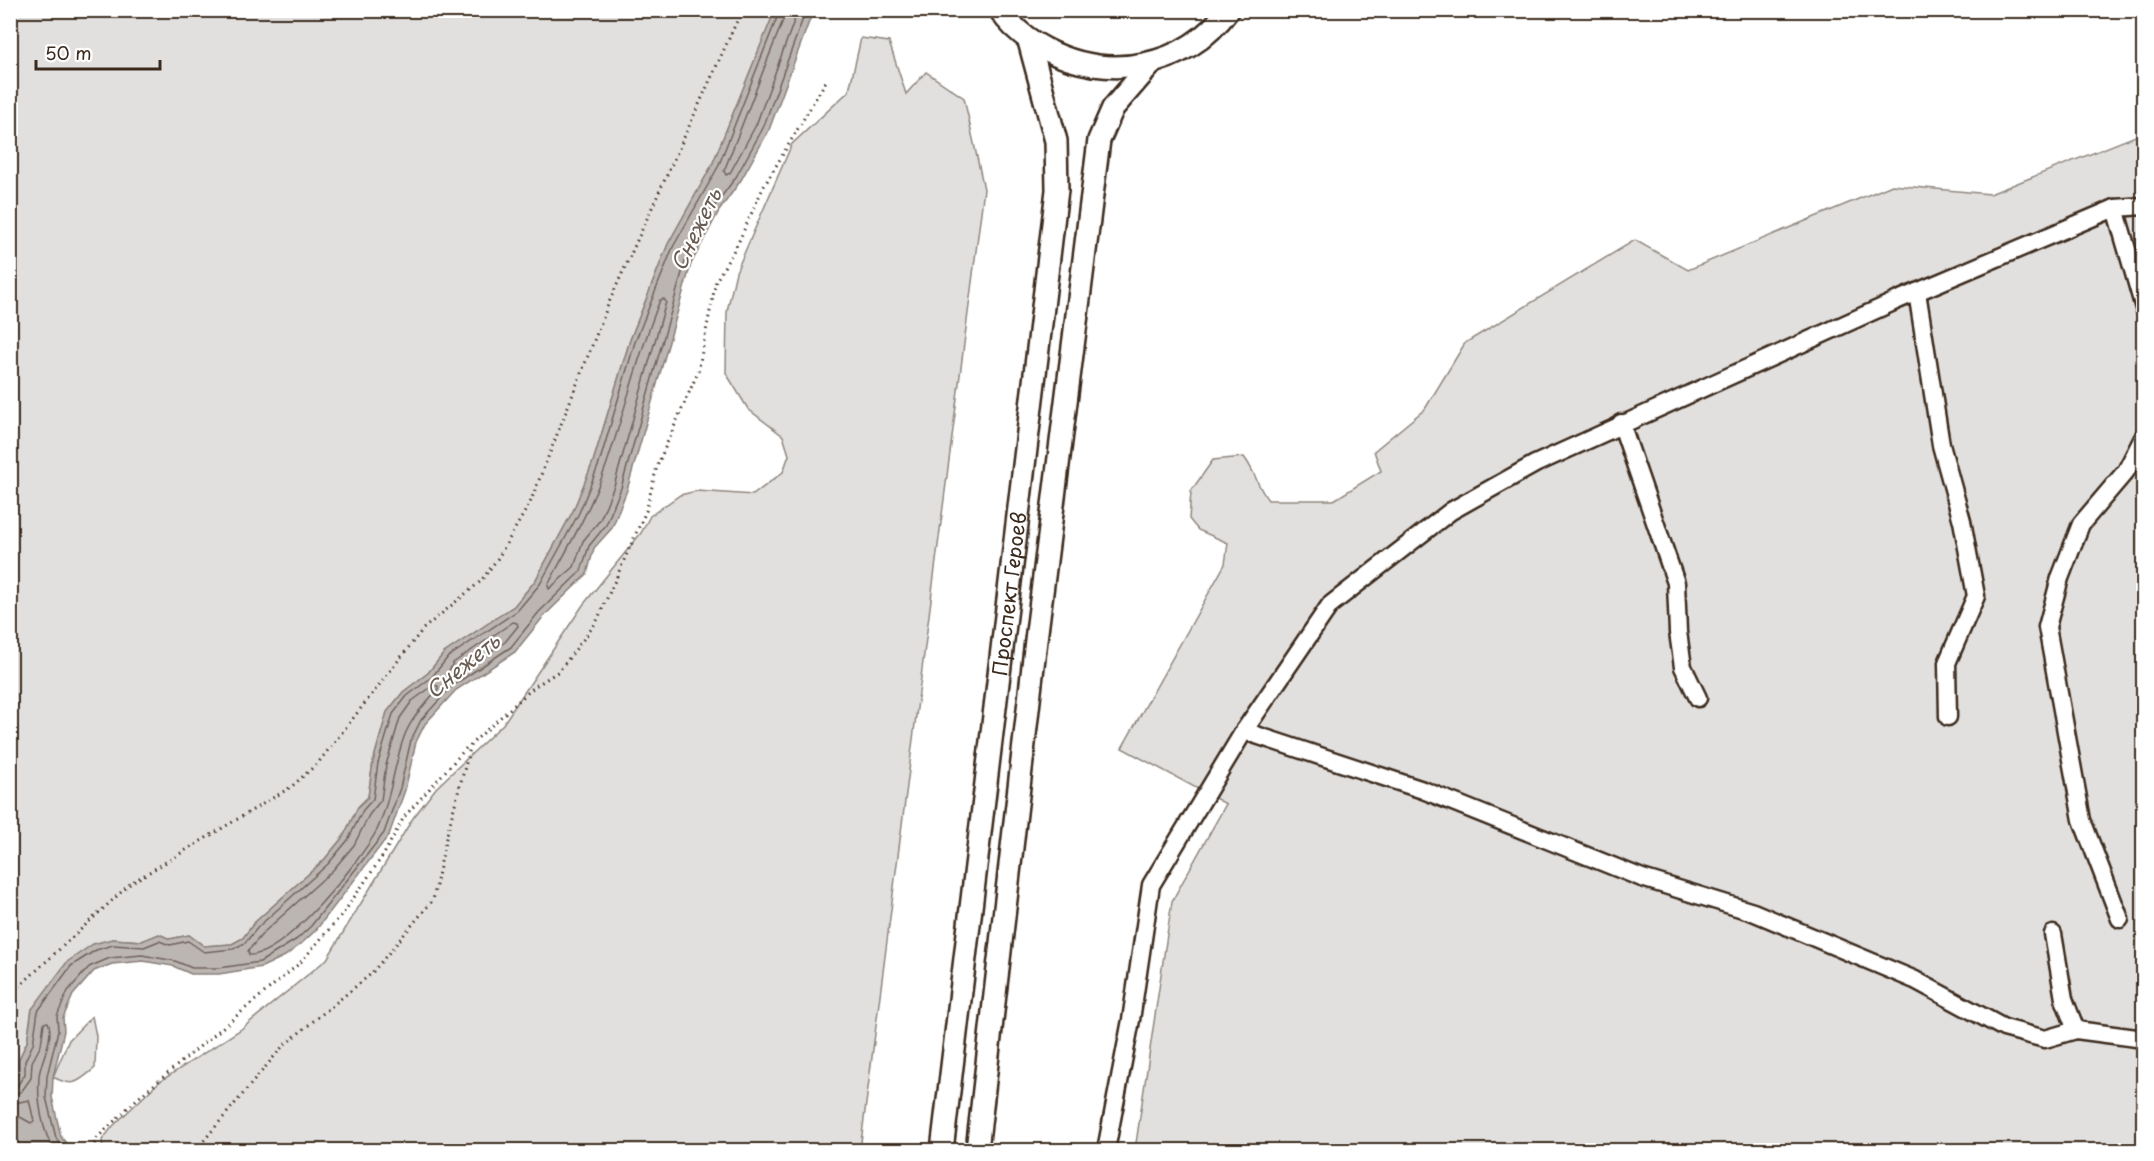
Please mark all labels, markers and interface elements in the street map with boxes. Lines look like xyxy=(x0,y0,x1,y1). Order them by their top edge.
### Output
scale bar xyxy=(36,33,160,71)
text: 50 m xyxy=(45,39,92,66)
water label: Снежеть xyxy=(661,181,729,276)
street label: Проспект Героев xyxy=(984,510,1033,678)
water label: Снежеть xyxy=(418,624,507,705)

